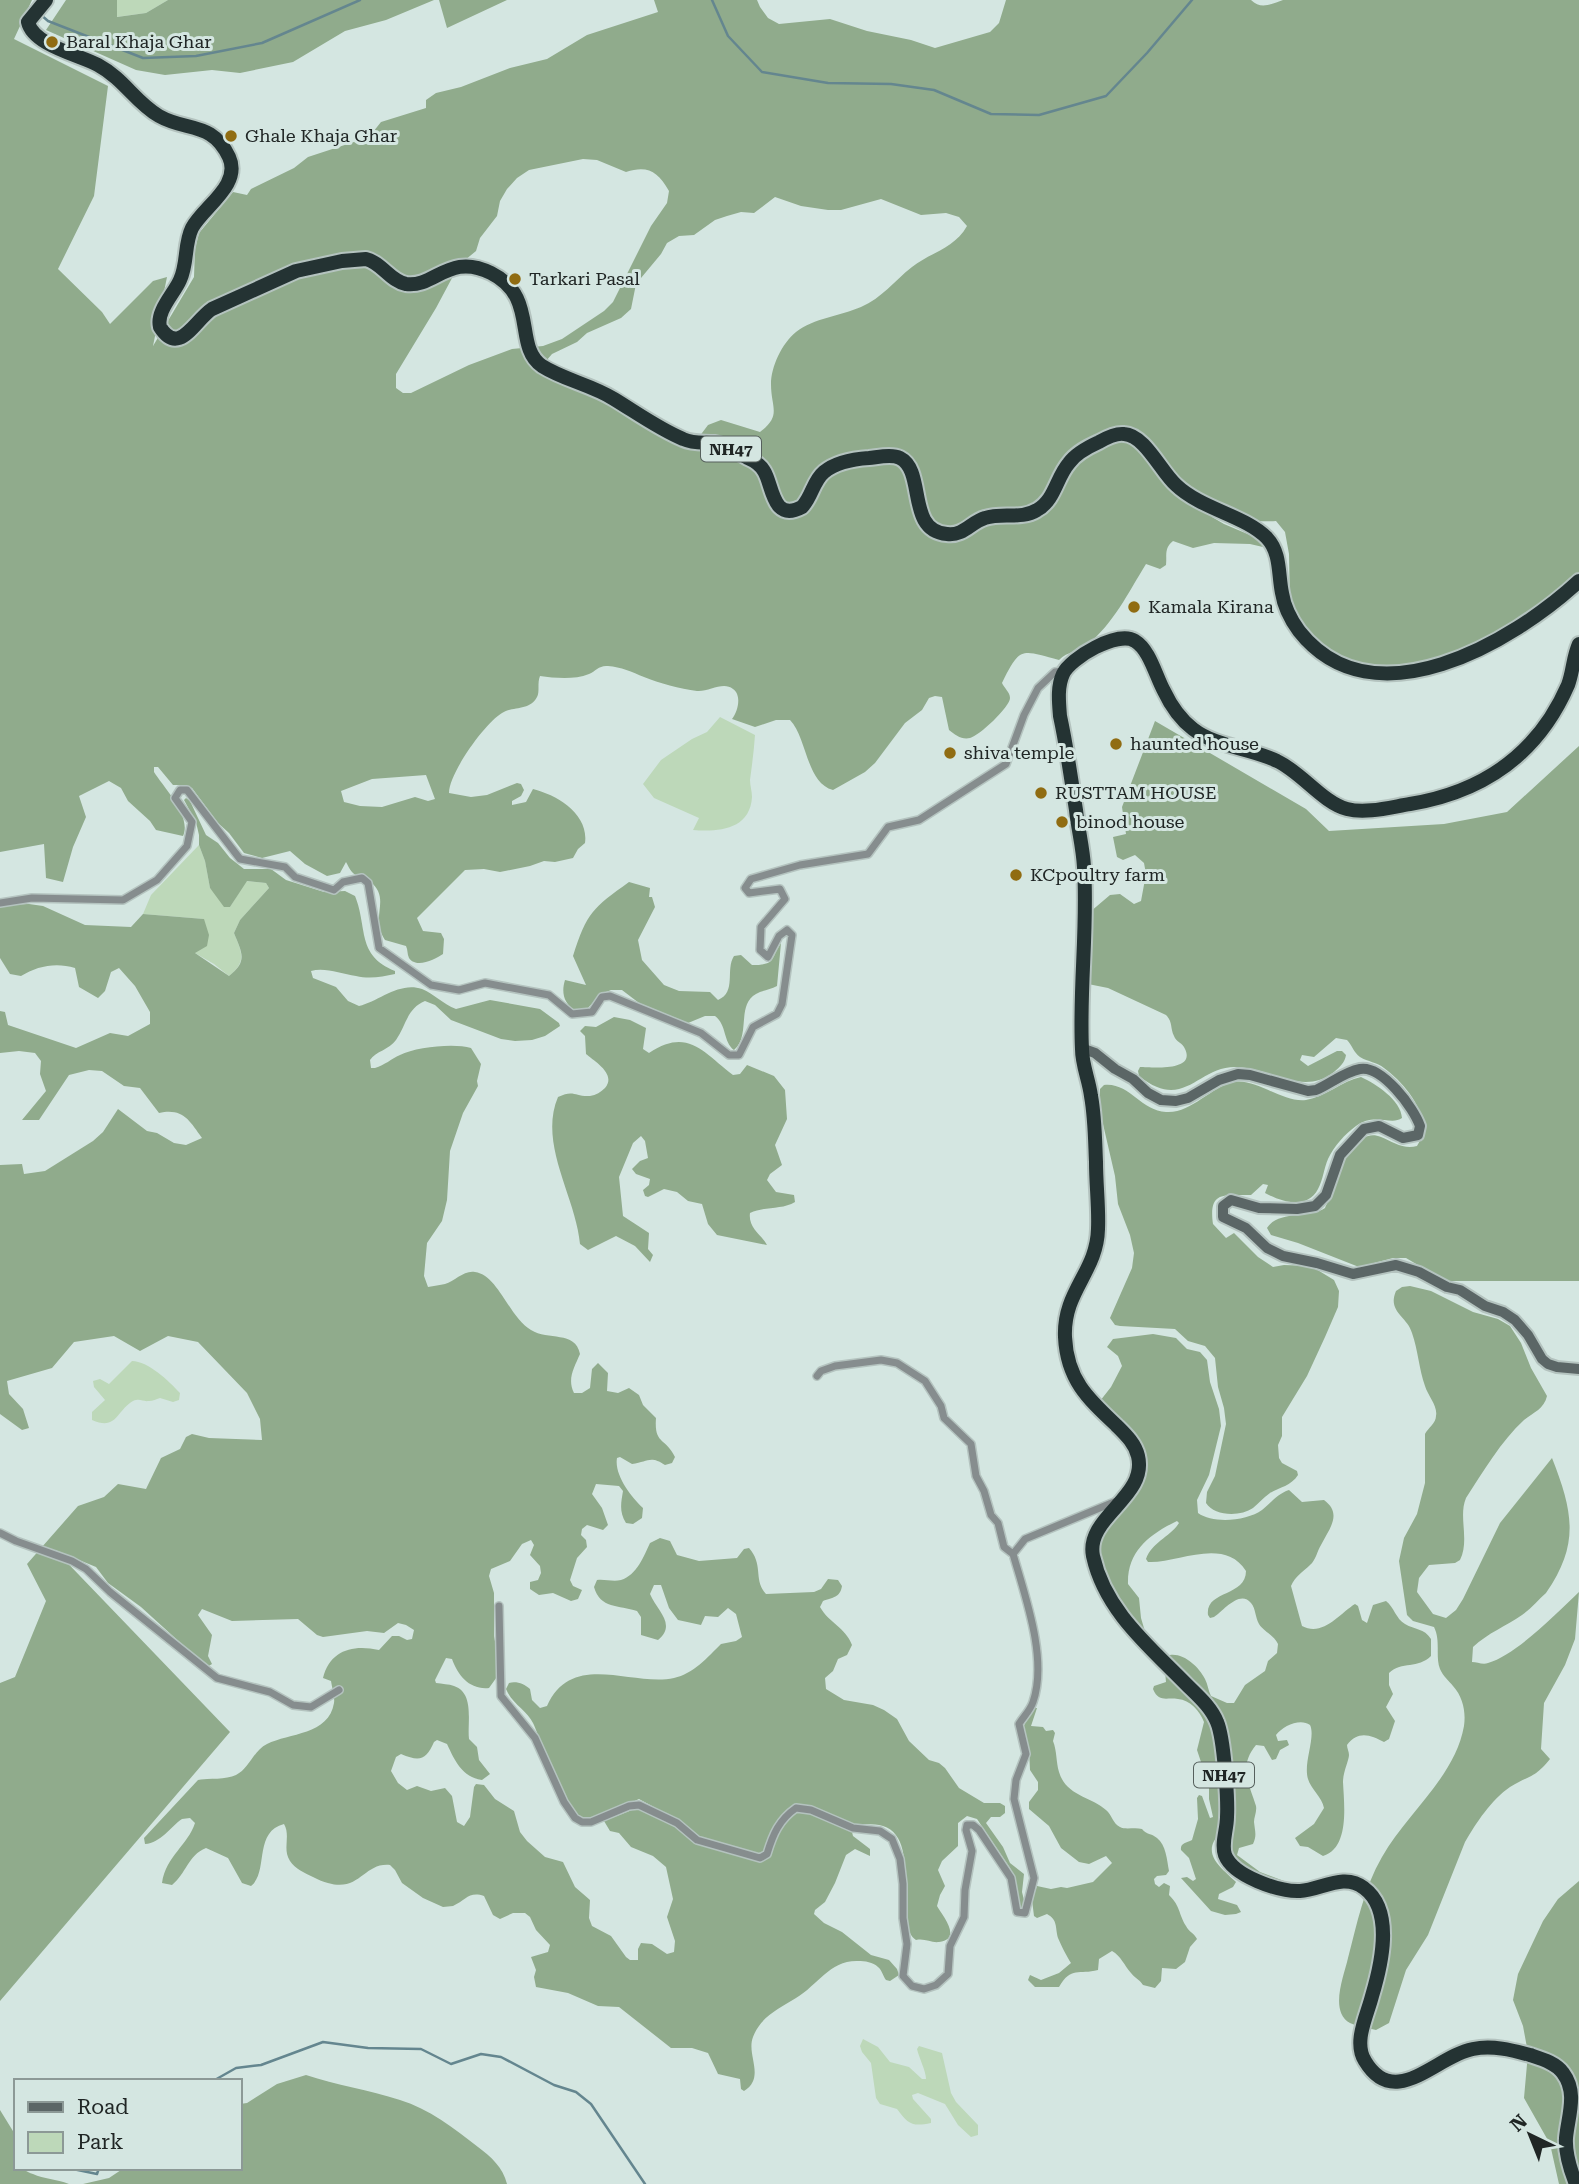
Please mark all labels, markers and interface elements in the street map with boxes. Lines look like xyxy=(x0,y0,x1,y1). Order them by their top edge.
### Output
place label: Baral Khaja Ghar xyxy=(66,31,212,52)
marker: Baral Khaja Ghar xyxy=(44,34,60,50)
place label: Ghale Khaja Ghar xyxy=(245,125,397,146)
marker: Ghale Khaja Ghar xyxy=(223,128,239,144)
place label: Tarkari Pasal xyxy=(529,268,640,289)
marker: Tarkari Pasal xyxy=(507,271,523,287)
road number: NH47 xyxy=(701,436,761,462)
place label: Kamala Kirana xyxy=(1148,596,1274,617)
marker: Kamala Kirana xyxy=(1126,599,1142,615)
place label: haunted house xyxy=(1130,733,1259,754)
marker: haunted house xyxy=(1108,736,1124,752)
place label: shiva temple xyxy=(964,742,1074,763)
marker: shiva temple xyxy=(942,745,958,761)
place label: RUSTTAM HOUSE xyxy=(1055,782,1216,803)
marker: RUSTTAM HOUSE xyxy=(1033,785,1049,801)
place label: binod house xyxy=(1076,811,1184,832)
marker: binod house xyxy=(1054,814,1070,830)
place label: KCpoultry farm xyxy=(1030,864,1165,885)
marker: KCpoultry farm xyxy=(1008,867,1024,883)
road number: NH47 xyxy=(1194,1763,1254,1788)
legend xyxy=(14,2079,242,2170)
text: Road xyxy=(77,2095,129,2119)
north arrow xyxy=(1495,2100,1565,2170)
text: N xyxy=(1506,2109,1532,2136)
text: Park xyxy=(77,2130,123,2154)

